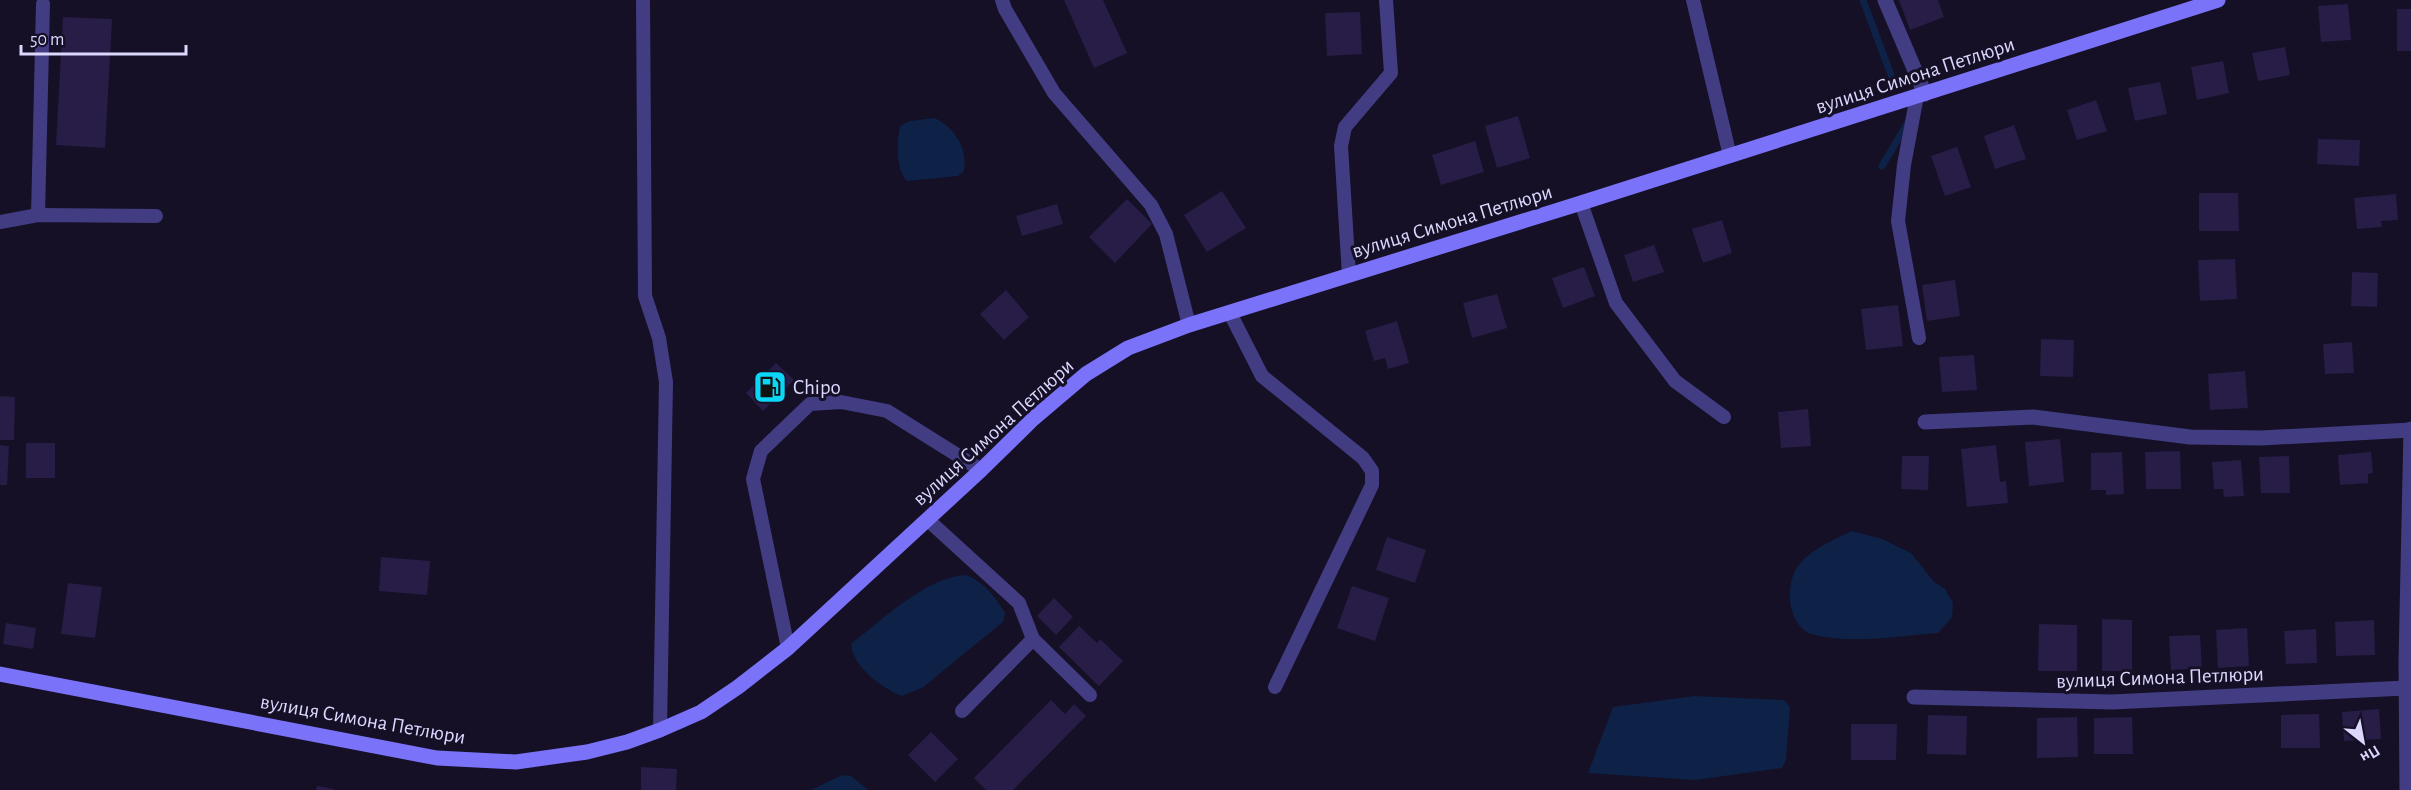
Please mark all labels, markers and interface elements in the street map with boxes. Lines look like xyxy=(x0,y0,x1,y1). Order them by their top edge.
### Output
scale bar xyxy=(21,18,186,56)
text: 50 m xyxy=(30,31,64,49)
street label: вулиця Симона Петлюри xyxy=(1813,33,2017,118)
street label: вулиця Симона Петлюри xyxy=(1350,181,1555,262)
street label: вулиця Симона Петлюри xyxy=(909,355,1078,510)
fuel station icon: Chipo xyxy=(752,369,788,405)
place label: Chipo xyxy=(793,377,841,398)
street label: вулиця Симона Петлюри xyxy=(2056,663,2264,692)
street label: вулиця Симона Петлюри xyxy=(259,691,467,748)
north arrow xyxy=(2333,712,2393,772)
text: Пн xyxy=(2358,742,2383,766)

